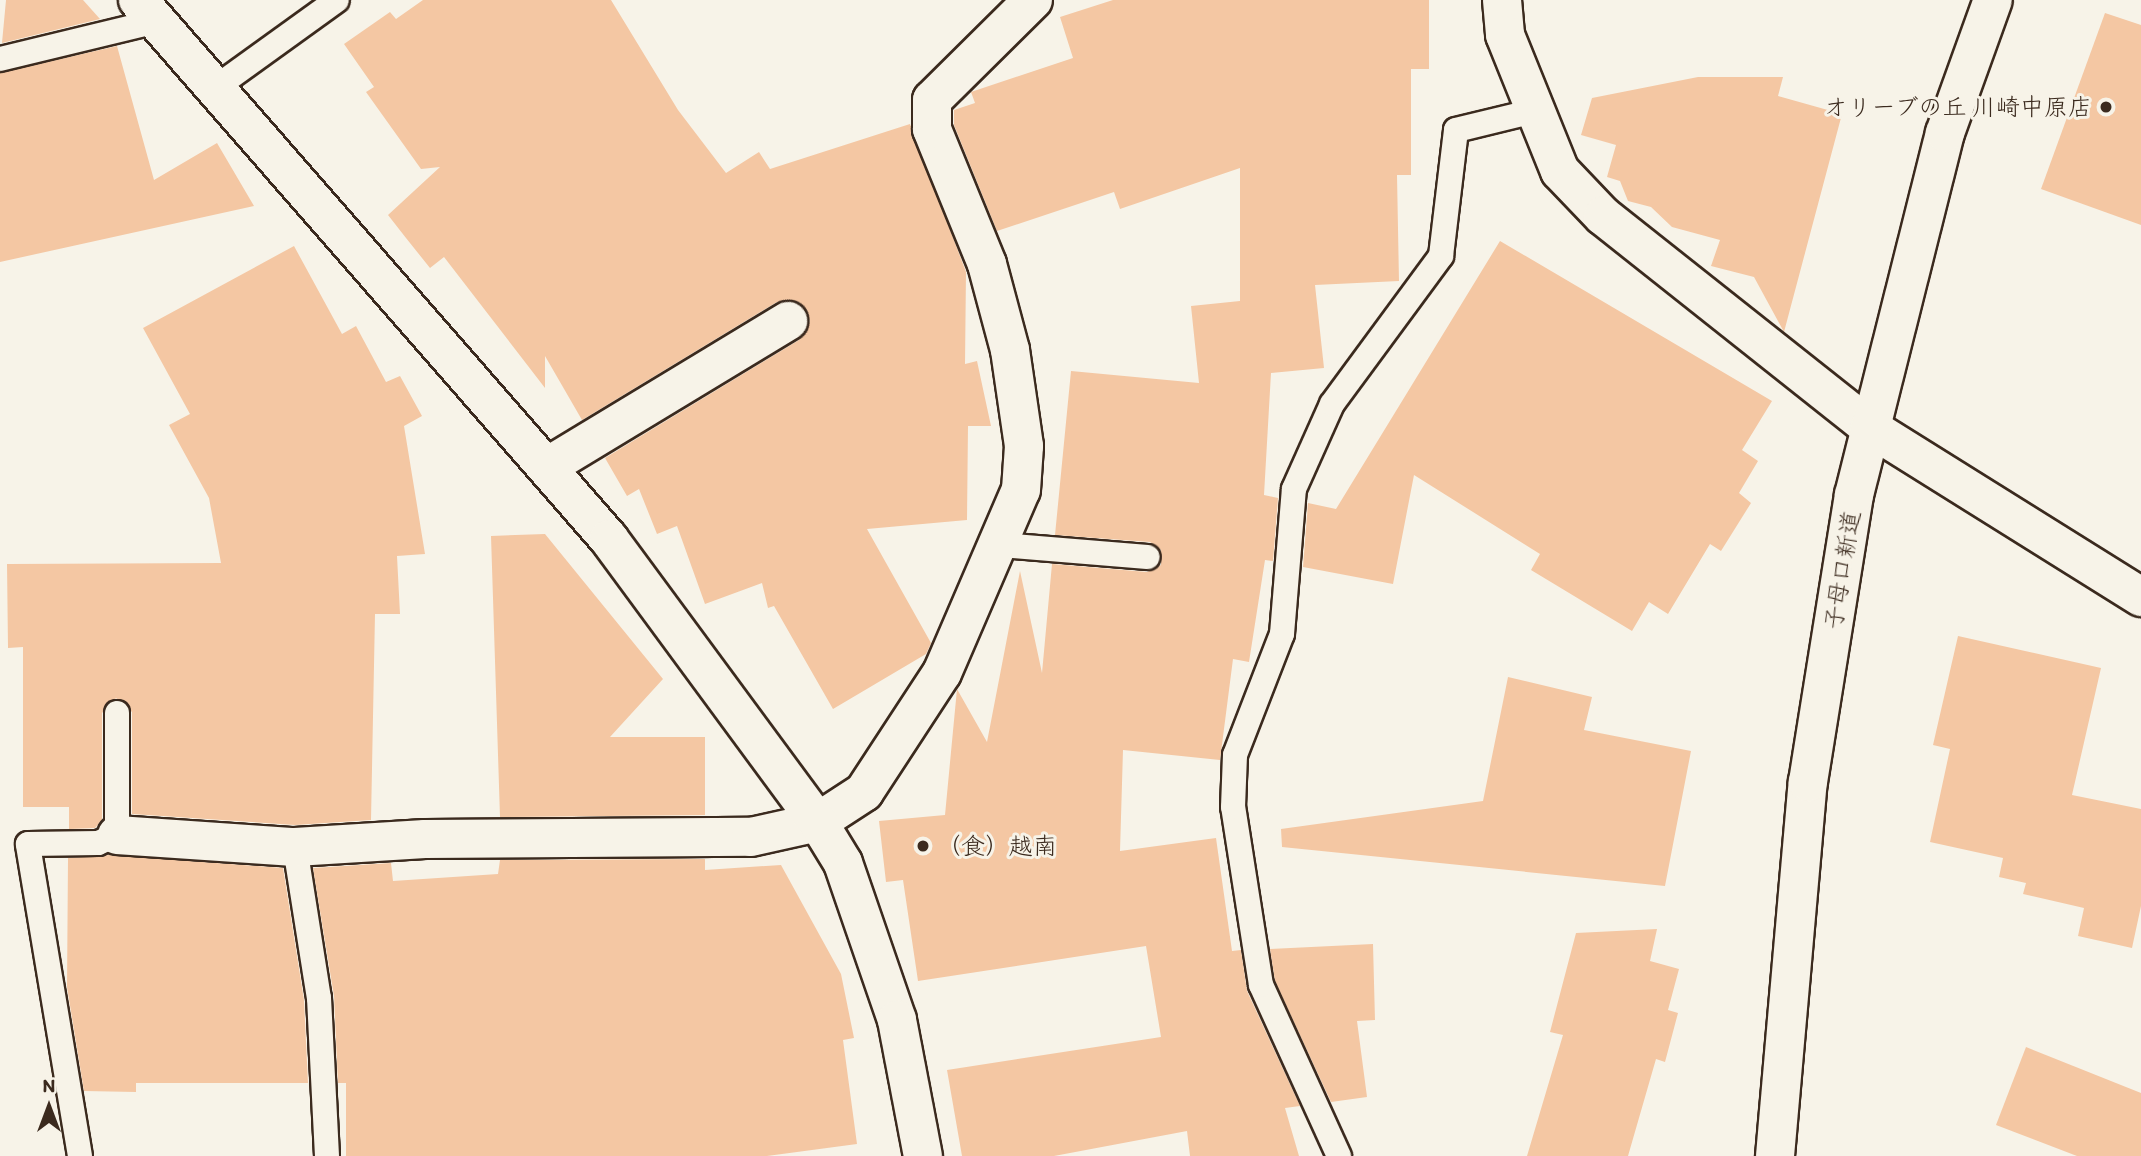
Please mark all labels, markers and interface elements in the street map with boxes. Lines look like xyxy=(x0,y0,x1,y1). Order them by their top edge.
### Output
place label: オリーブの丘 川崎中原店 xyxy=(1823,93,2092,121)
marker: オリーブの丘 川崎中原店 xyxy=(2098,99,2114,115)
street label: 子母口新道 xyxy=(1818,508,1866,632)
place label: （食）越南 xyxy=(937,832,1057,860)
marker: （食）越南 xyxy=(915,838,931,854)
north arrow xyxy=(14,1072,84,1142)
text: N xyxy=(43,1074,55,1097)

